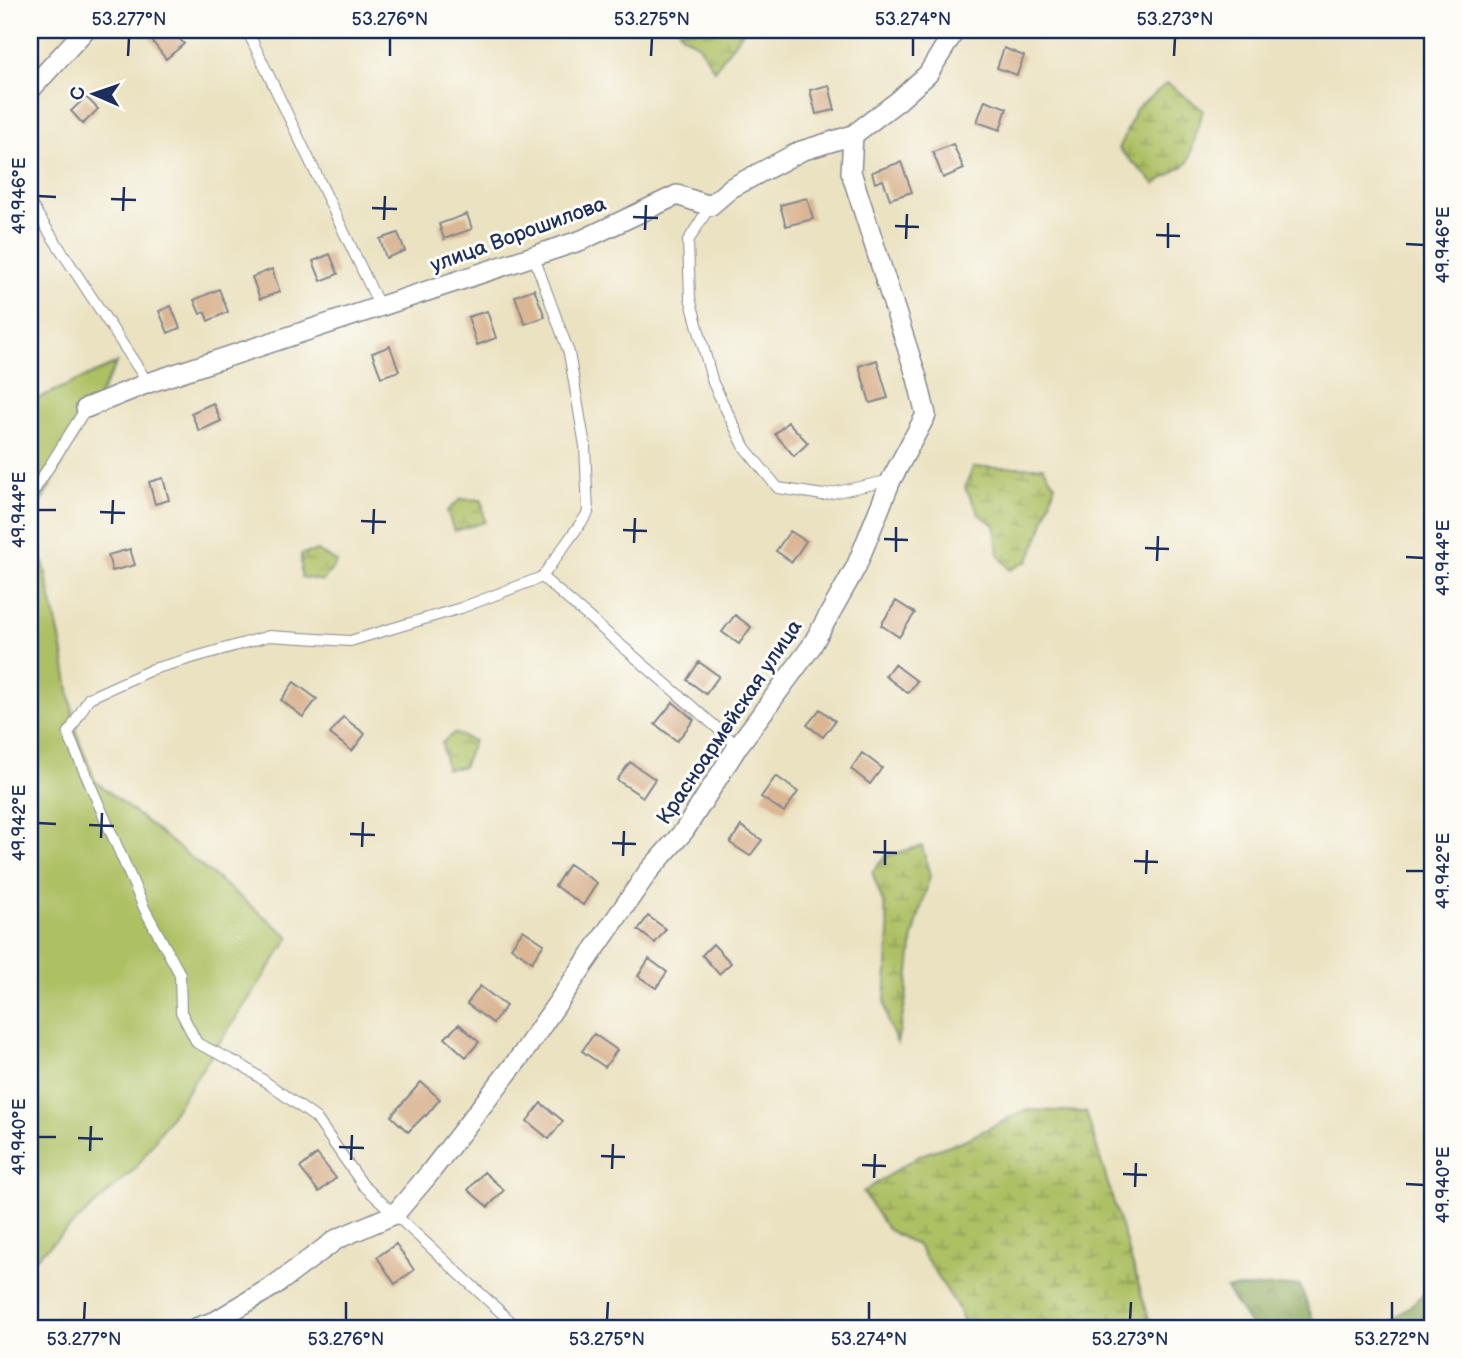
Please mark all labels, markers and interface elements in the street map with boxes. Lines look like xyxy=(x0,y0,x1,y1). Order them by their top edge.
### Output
text: 53.277°N xyxy=(91,9,167,30)
text: 53.276°N xyxy=(352,9,428,30)
text: 53.275°N xyxy=(614,9,690,30)
text: 53.274°N xyxy=(875,9,951,30)
text: 53.273°N xyxy=(1137,9,1213,30)
north arrow xyxy=(60,60,130,130)
text: С xyxy=(67,86,90,100)
text: 49.946°E xyxy=(9,157,30,235)
street label: улица Ворошилова xyxy=(427,191,610,278)
text: 49.946°E xyxy=(1433,206,1454,284)
text: 49.944°E xyxy=(9,472,30,548)
text: 49.944°E xyxy=(1433,520,1454,596)
street label: Красноармейская улица xyxy=(651,615,808,829)
text: 49.942°E xyxy=(9,785,30,861)
text: 49.942°E xyxy=(1433,833,1454,909)
text: 49.940°E xyxy=(9,1098,30,1176)
text: 49.940°E xyxy=(1433,1146,1454,1224)
text: 53.277°N xyxy=(46,1329,122,1350)
text: 53.276°N xyxy=(308,1329,384,1350)
text: 53.275°N xyxy=(569,1329,645,1350)
text: 53.274°N xyxy=(831,1329,907,1350)
text: 53.273°N xyxy=(1092,1329,1168,1350)
text: 53.272°N xyxy=(1354,1329,1430,1350)

